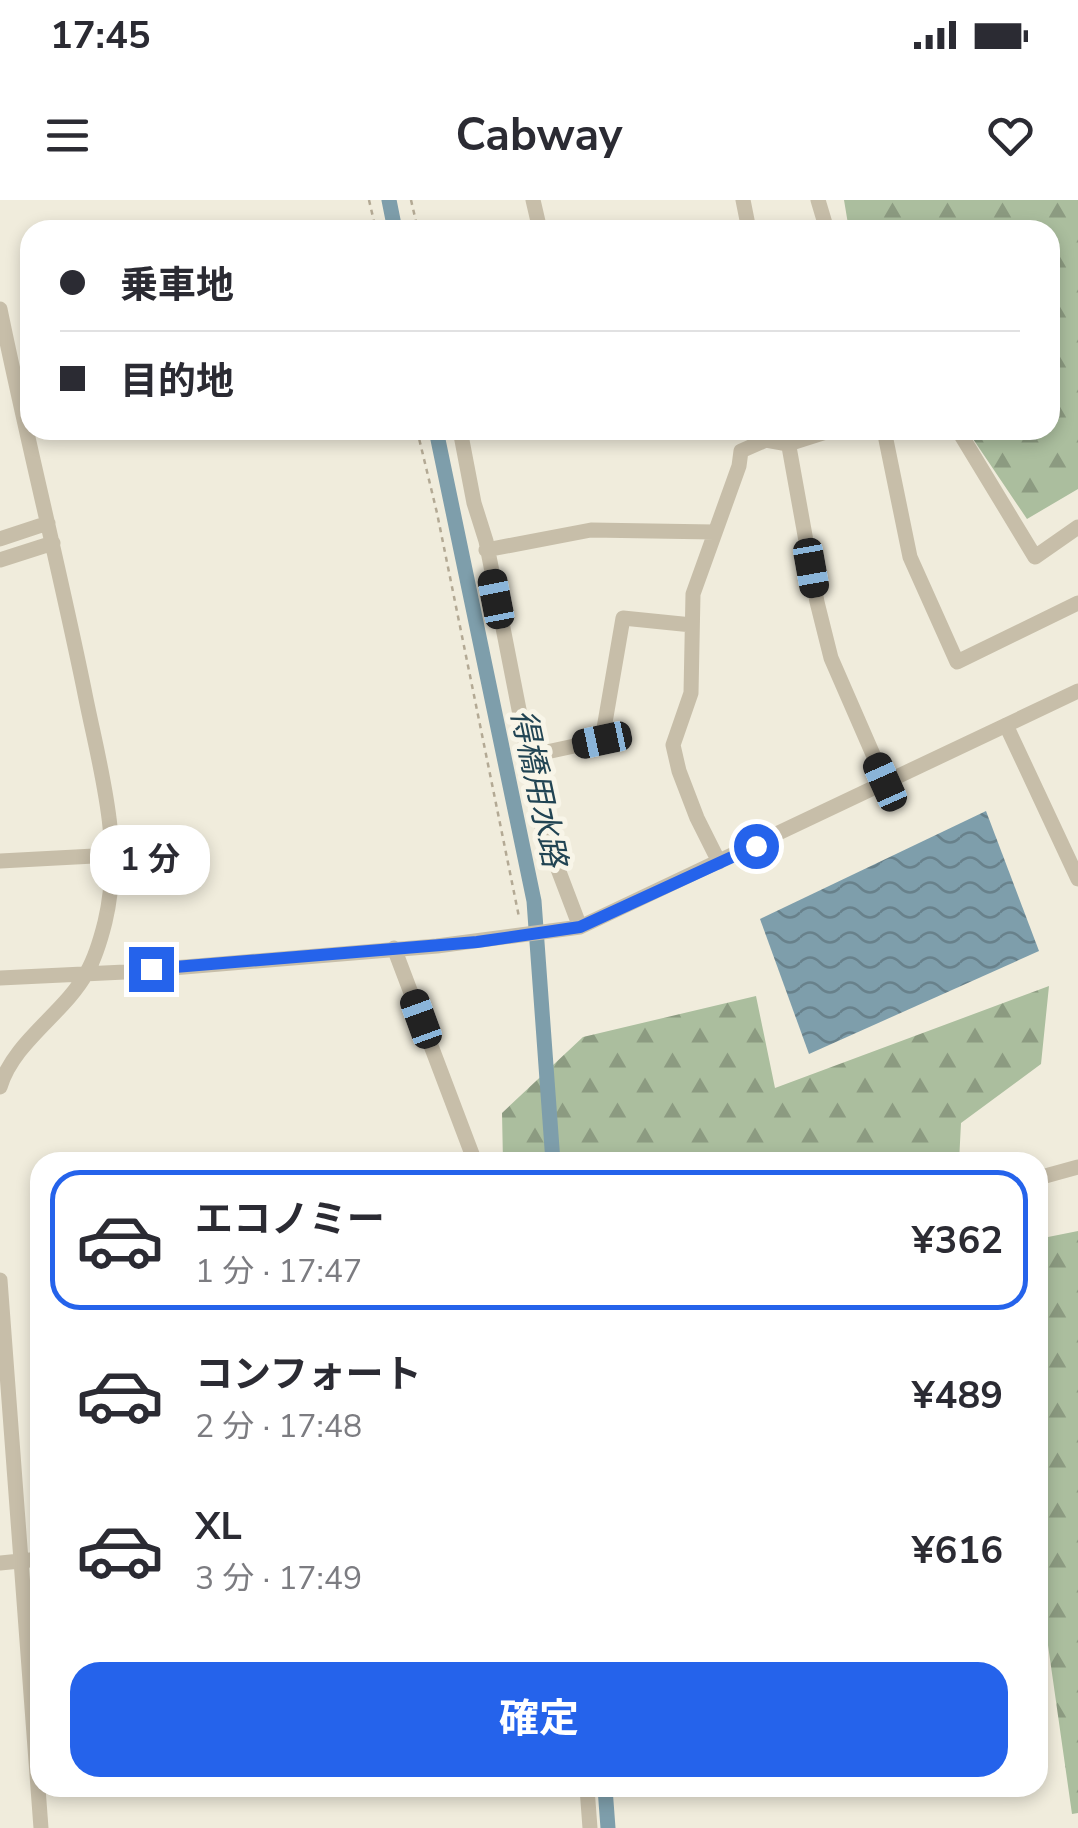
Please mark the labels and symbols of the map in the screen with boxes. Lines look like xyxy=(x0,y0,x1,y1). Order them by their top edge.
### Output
car xyxy=(791,536,831,600)
car xyxy=(476,567,516,631)
water label: 得橋用水路 xyxy=(501,705,577,874)
car xyxy=(570,719,634,761)
car xyxy=(859,748,911,816)
callout: 1 分 xyxy=(91,824,211,894)
route start xyxy=(734,824,779,869)
route end xyxy=(129,947,174,992)
car xyxy=(397,986,445,1052)

